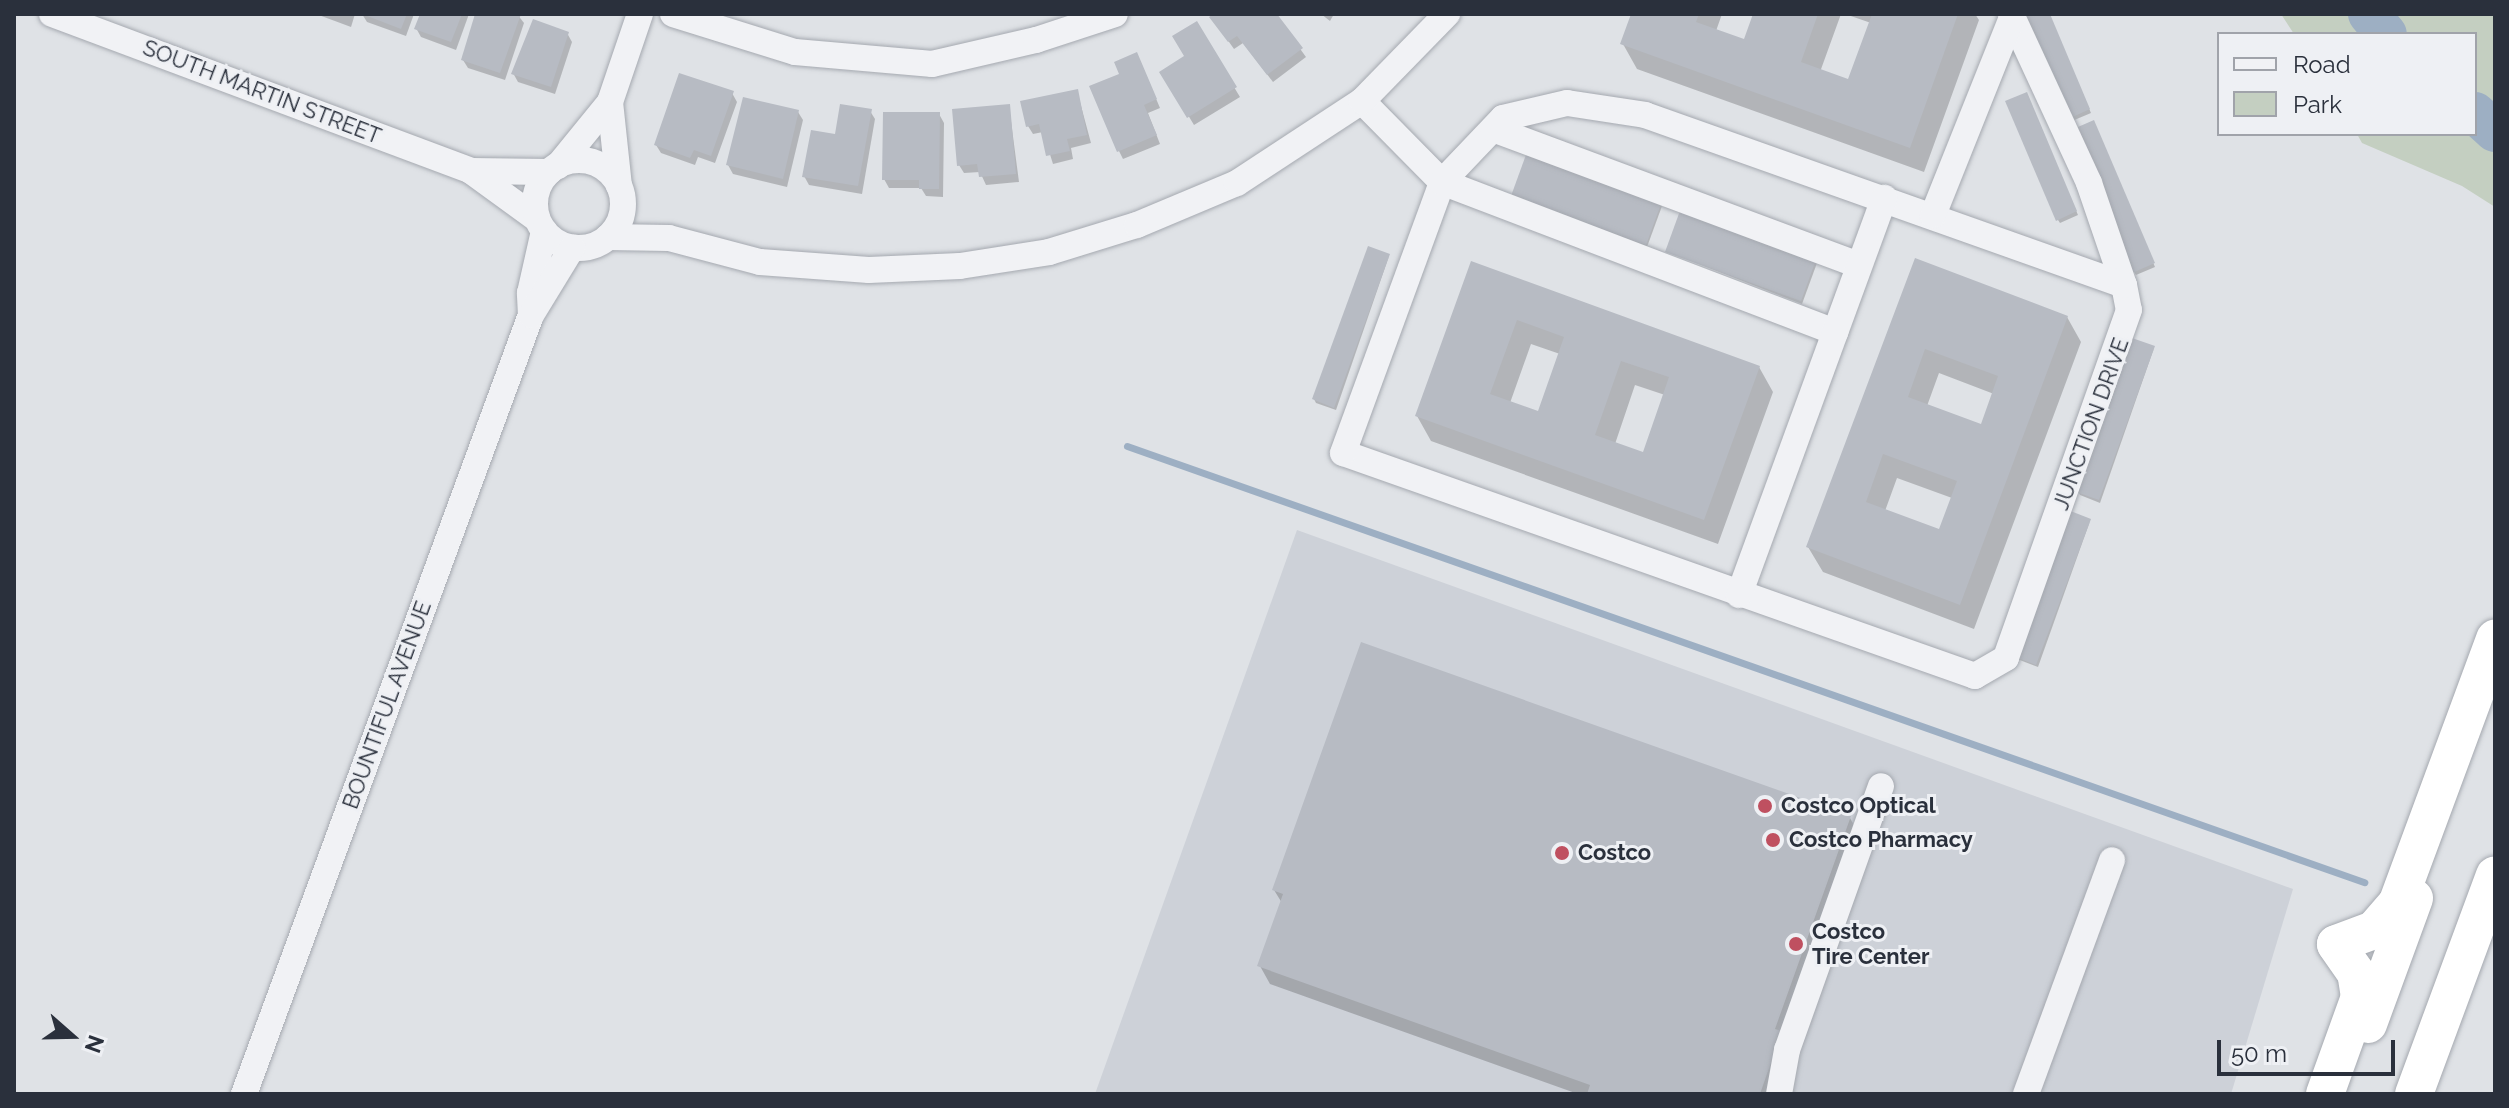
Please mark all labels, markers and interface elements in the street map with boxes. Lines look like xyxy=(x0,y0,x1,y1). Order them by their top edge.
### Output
legend xyxy=(2217,32,2477,136)
street label: SOUTH MARTIN STREET xyxy=(139,34,385,150)
text: Road xyxy=(2293,50,2351,79)
text: Park xyxy=(2293,90,2342,119)
street label: JUNCTION DRIVE xyxy=(2048,334,2134,514)
street label: BOUNTIFUL AVENUE xyxy=(337,597,437,813)
place label: Costco Optical xyxy=(1781,793,1936,819)
marker: Costco Optical xyxy=(1756,797,1774,815)
place label: Costco Pharmacy xyxy=(1789,827,1973,853)
marker: Costco Pharmacy xyxy=(1764,831,1782,849)
place label: Costco xyxy=(1578,840,1651,866)
marker: Costco xyxy=(1553,844,1571,862)
place label: Costco Tire Center xyxy=(1812,918,1929,970)
marker: Costco Tire Center xyxy=(1787,935,1805,953)
north arrow xyxy=(32,996,112,1076)
scale bar xyxy=(2221,1024,2399,1074)
text: N xyxy=(79,1032,110,1057)
text: 50 m xyxy=(2231,1039,2287,1068)

